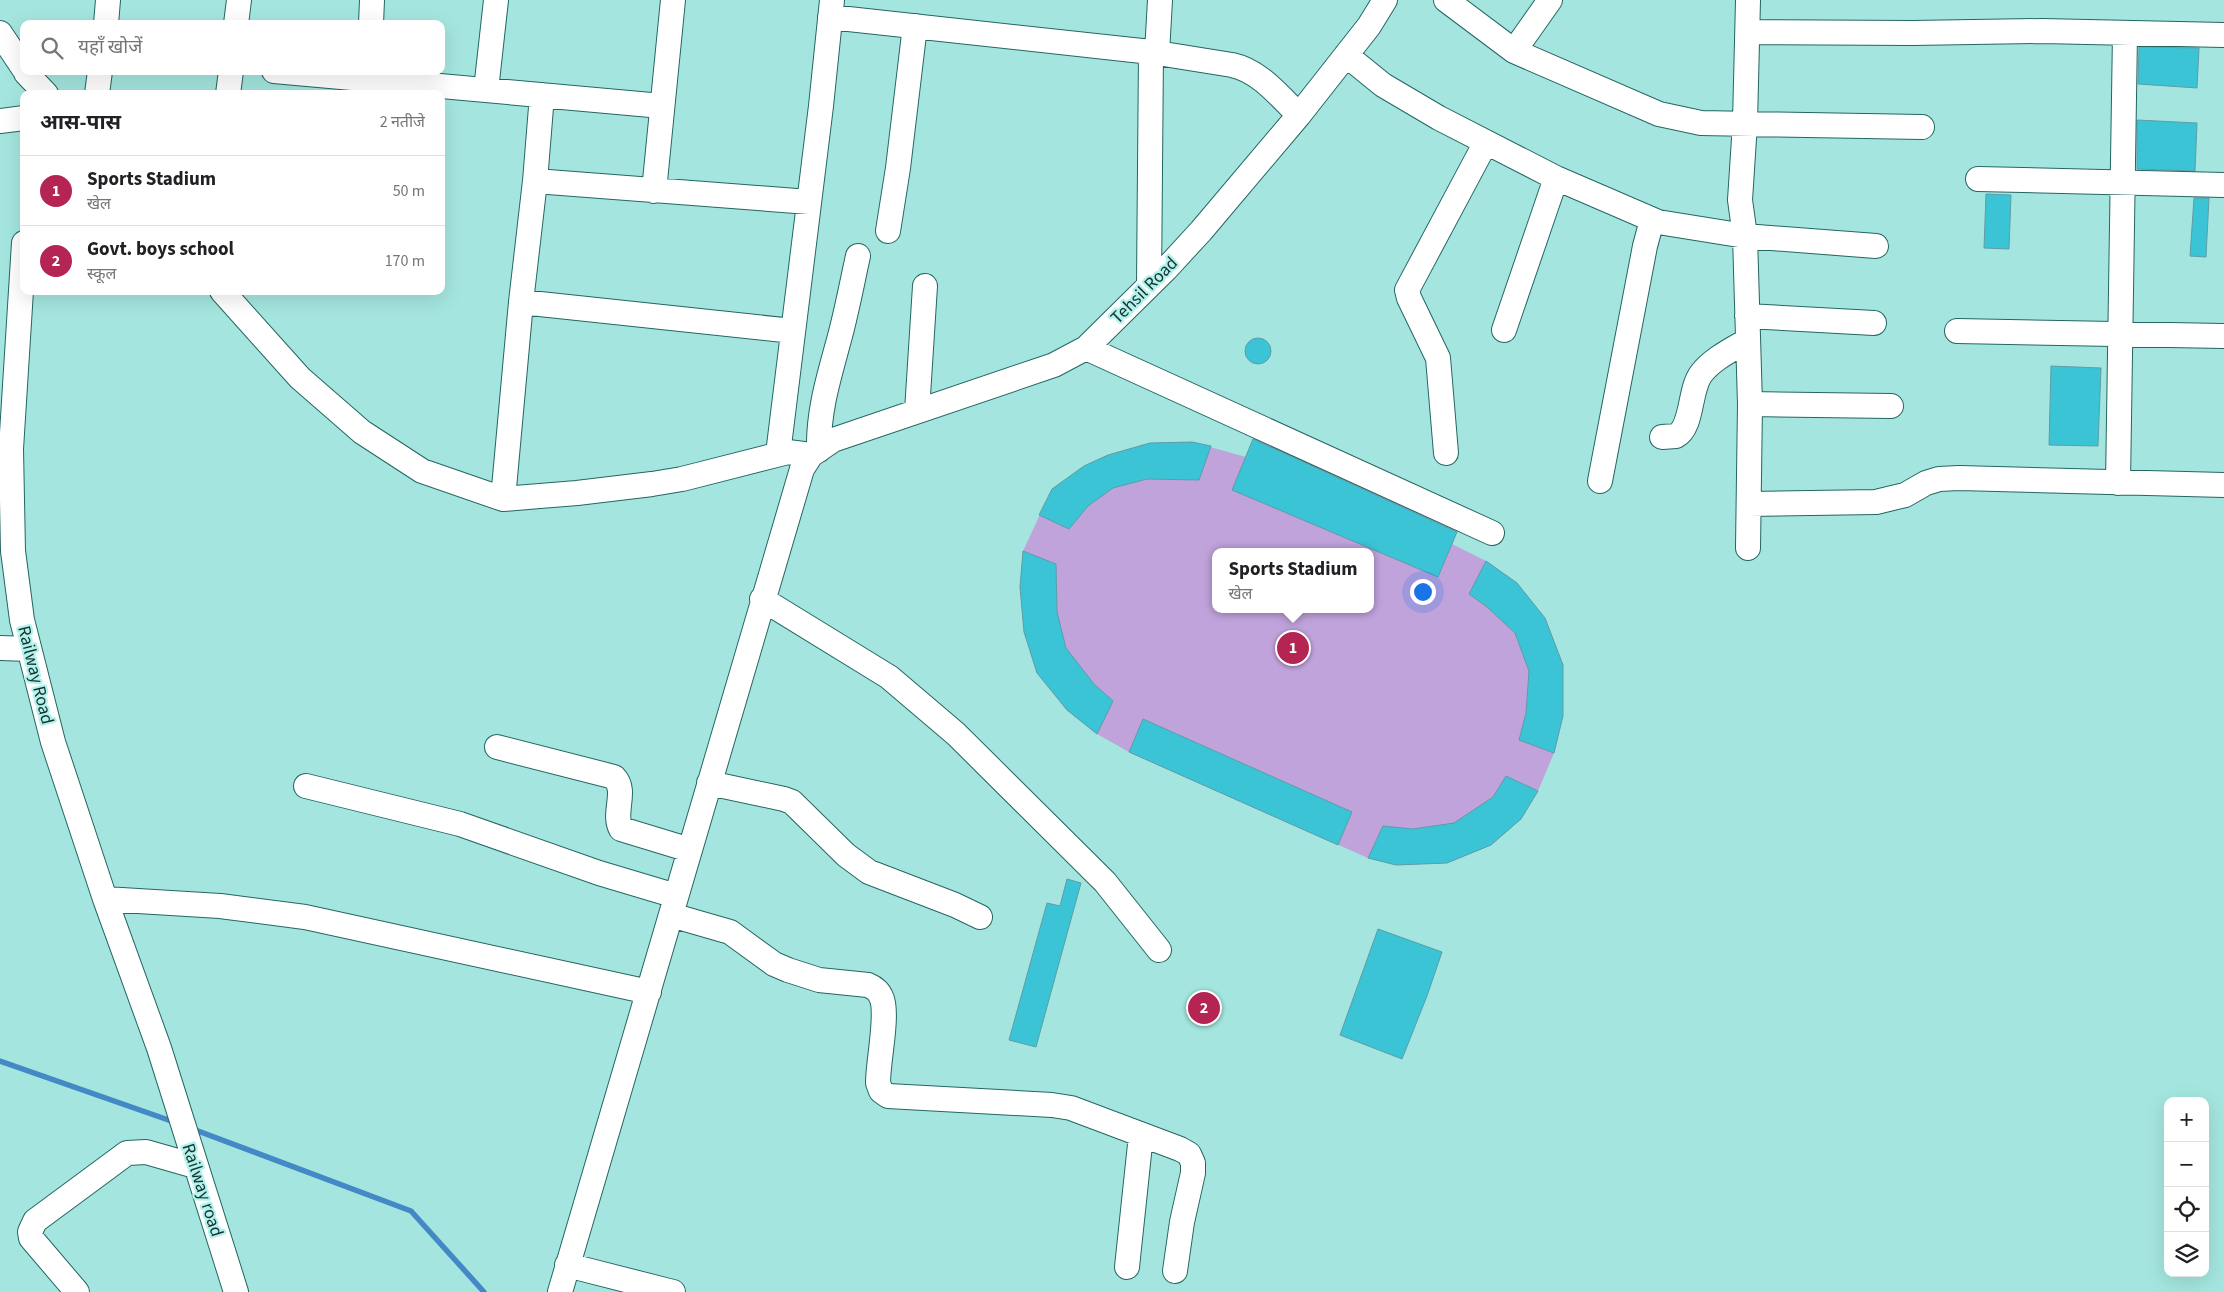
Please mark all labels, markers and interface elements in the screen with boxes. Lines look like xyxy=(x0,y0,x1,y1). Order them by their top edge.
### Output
search box xyxy=(20,20,445,75)
icon: search xyxy=(38,34,66,62)
text: यहाँ खोजें xyxy=(78,34,142,61)
text: आस-पास xyxy=(40,107,121,137)
text: 2 नतीजे xyxy=(380,111,425,133)
text: Sports Stadium xyxy=(87,166,216,193)
text: 1 xyxy=(52,180,60,202)
text: 50 m xyxy=(393,180,425,202)
text: खेल xyxy=(87,193,111,215)
text: Govt. boys school xyxy=(87,236,234,263)
text: 2 xyxy=(52,250,60,272)
text: 170 m xyxy=(385,250,425,272)
street label: Tehsil Road xyxy=(1105,251,1184,330)
text: स्कूल xyxy=(87,263,116,285)
popup xyxy=(1212,548,1374,613)
text: Sports Stadium xyxy=(1229,556,1358,583)
your location xyxy=(1410,579,1436,605)
text: खेल xyxy=(1229,583,1252,605)
street label: Railway Road xyxy=(11,623,60,727)
pin: 1 xyxy=(1277,629,1309,667)
pin: 2 xyxy=(1188,989,1220,1027)
map controls xyxy=(2164,1097,2209,1277)
button: + xyxy=(2164,1097,2209,1142)
street label: Railway road xyxy=(176,1140,229,1240)
button: − xyxy=(2164,1142,2209,1187)
button: locate xyxy=(2164,1187,2209,1232)
button: layers xyxy=(2164,1232,2209,1277)

